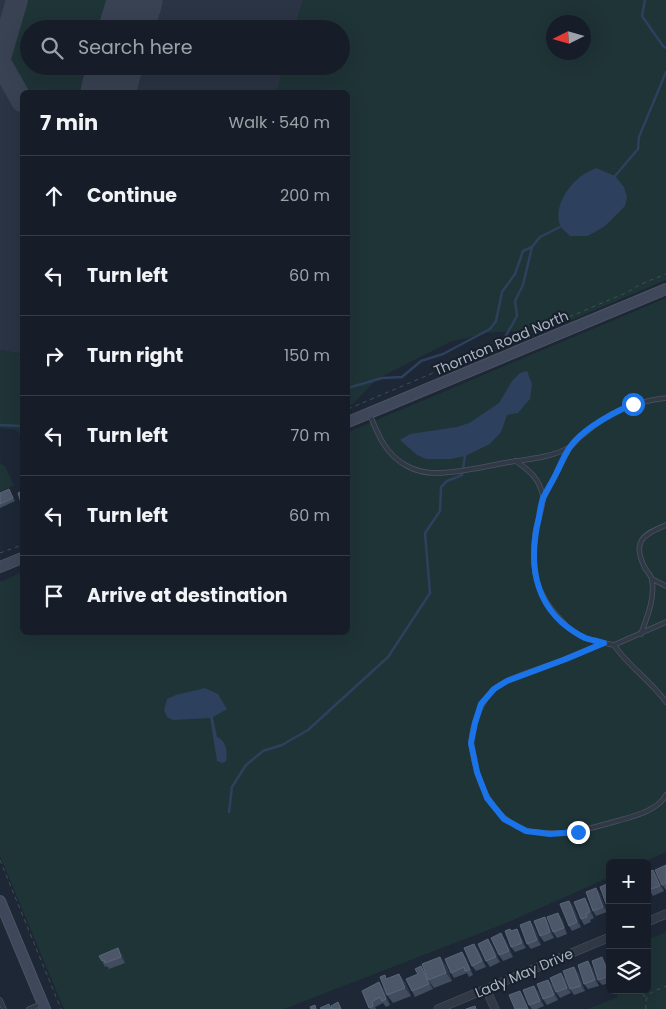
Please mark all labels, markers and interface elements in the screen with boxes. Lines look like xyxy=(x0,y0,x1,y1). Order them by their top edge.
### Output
north arrow xyxy=(546,15,591,60)
search box xyxy=(20,20,350,75)
icon: search xyxy=(38,34,66,62)
text: Search here xyxy=(78,34,192,61)
text: 7 min xyxy=(40,108,98,137)
text: Walk · 540 m xyxy=(229,111,330,134)
icon: ahead xyxy=(40,182,68,210)
text: Continue xyxy=(87,182,177,209)
text: 200 m xyxy=(280,184,330,207)
icon: left xyxy=(40,262,68,290)
text: Turn left xyxy=(87,262,168,289)
text: 60 m xyxy=(289,264,330,287)
street label: Thornton Road North xyxy=(431,306,571,380)
icon: right xyxy=(40,342,68,370)
text: Turn right xyxy=(87,342,183,369)
text: 150 m xyxy=(284,344,330,367)
route start xyxy=(622,393,645,416)
icon: left xyxy=(40,422,68,450)
text: Turn left xyxy=(87,422,168,449)
text: 70 m xyxy=(290,424,330,447)
icon: left xyxy=(40,502,68,530)
text: Turn left xyxy=(87,502,168,529)
text: 60 m xyxy=(289,504,330,527)
icon: arrive xyxy=(40,582,68,610)
text: Arrive at destination xyxy=(87,582,288,609)
route end xyxy=(567,821,590,844)
map controls xyxy=(606,859,651,994)
button: + xyxy=(606,859,651,904)
button: − xyxy=(606,904,651,949)
street label: Lady May Drive xyxy=(472,943,576,1003)
button: layers xyxy=(606,949,651,994)

